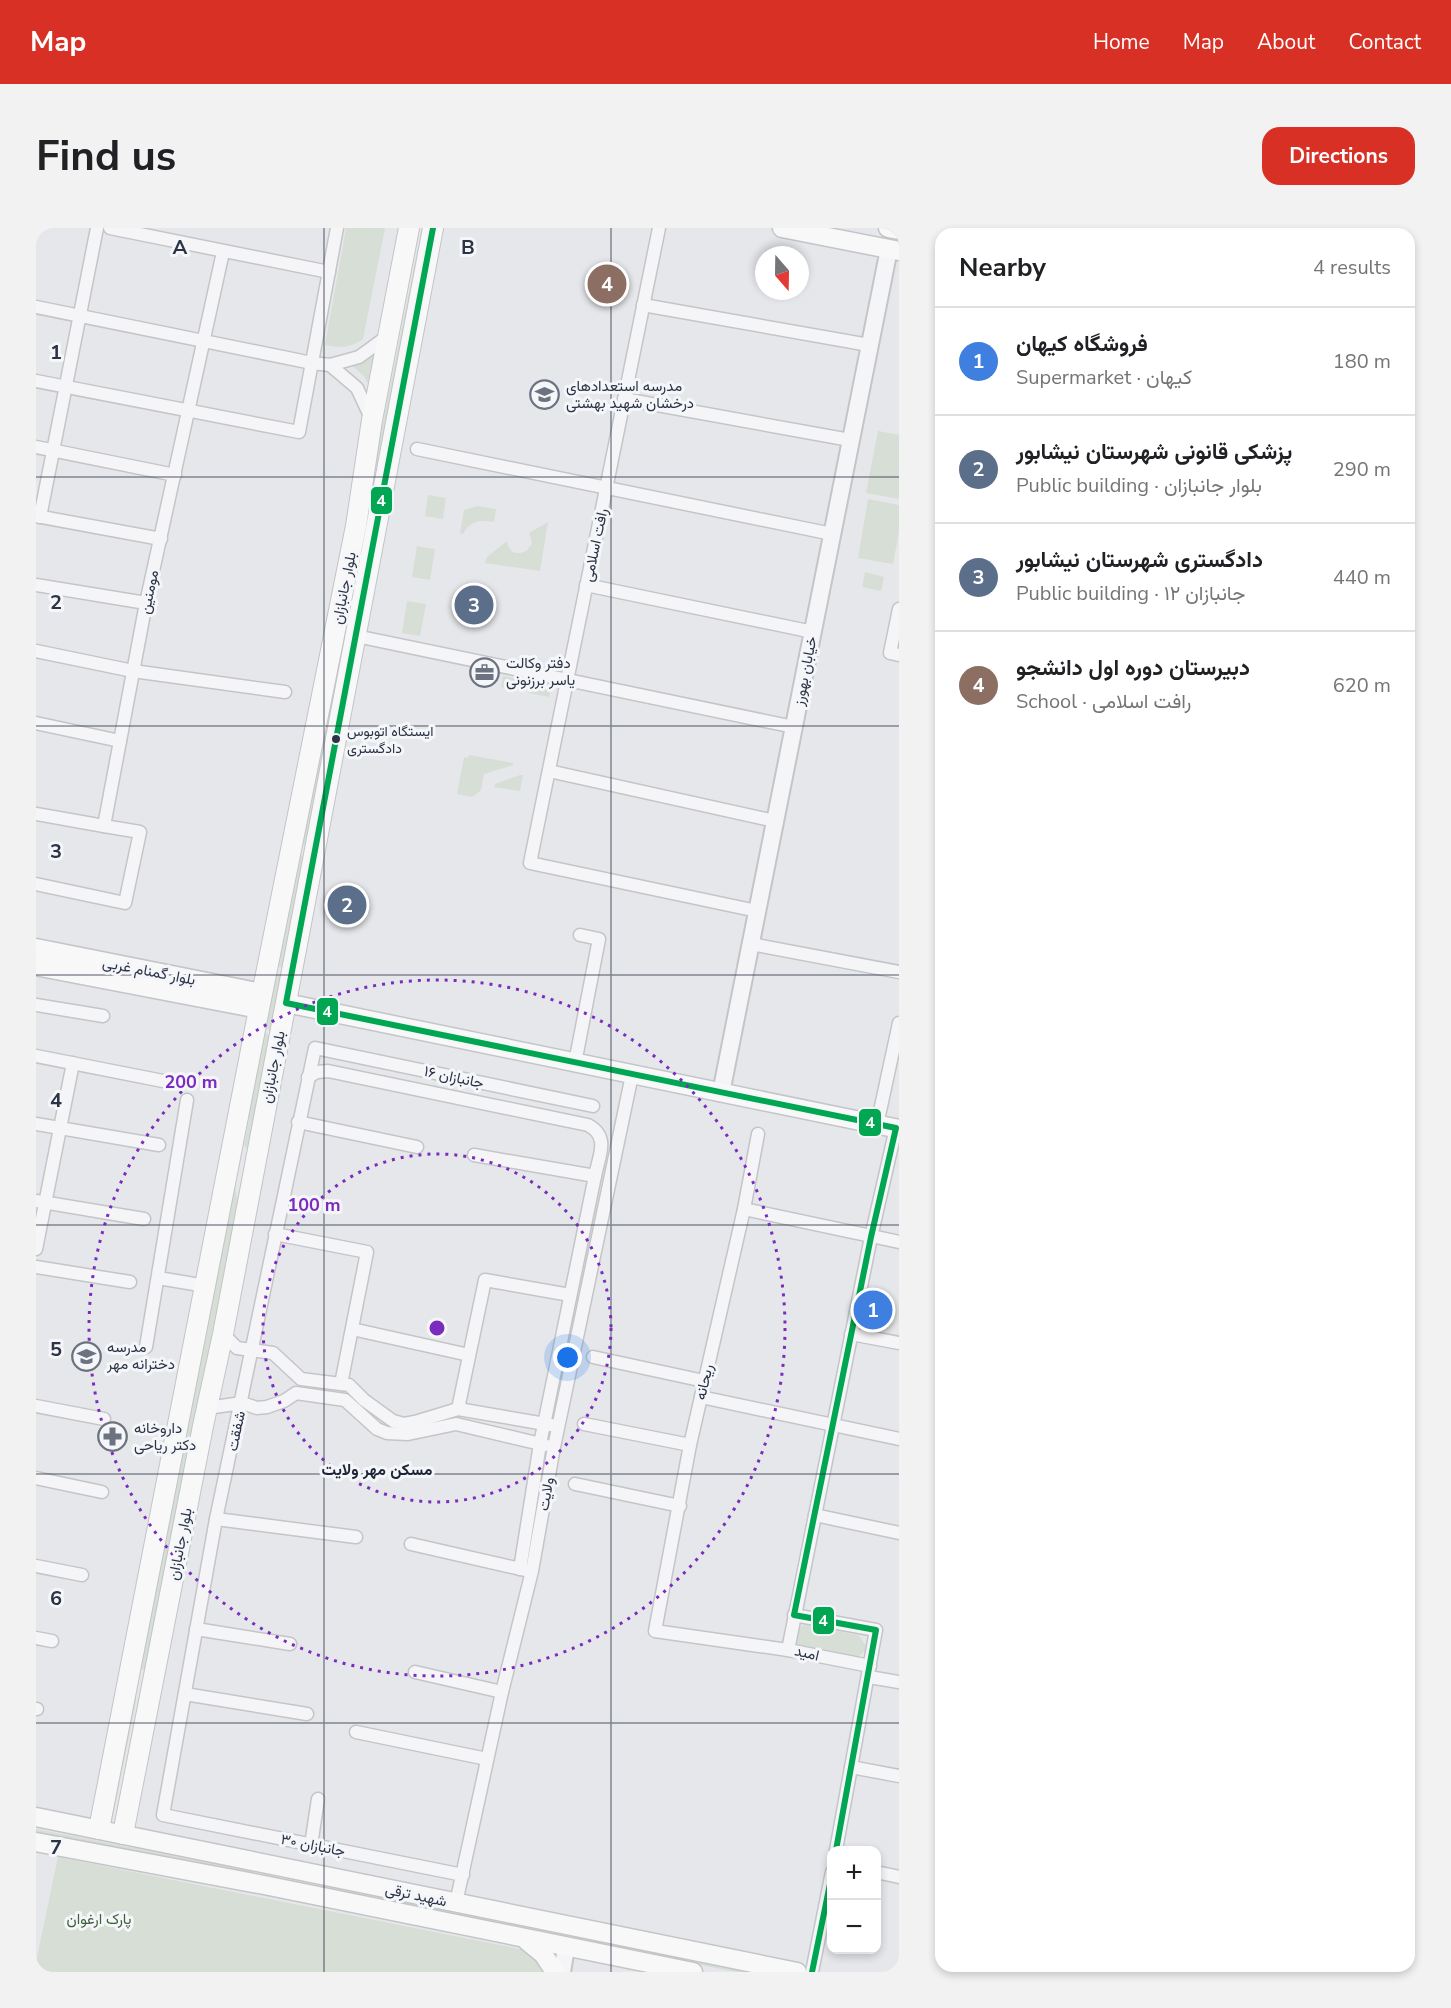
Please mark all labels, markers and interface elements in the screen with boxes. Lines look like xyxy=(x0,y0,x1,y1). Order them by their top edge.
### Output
text: Map xyxy=(30,23,86,61)
text: Home xyxy=(1093,28,1150,56)
text: Map xyxy=(1183,28,1224,56)
text: About xyxy=(1257,28,1315,56)
text: Contact xyxy=(1348,28,1421,56)
button: Directions xyxy=(1262,127,1415,185)
text: Find us xyxy=(36,128,176,185)
text: A xyxy=(173,234,188,261)
text: B xyxy=(461,234,475,261)
north arrow xyxy=(755,246,809,300)
text: Nearby xyxy=(959,250,1046,285)
text: 4 results xyxy=(1313,254,1391,281)
pin: 4 xyxy=(588,262,626,306)
text: فروشگاه کیهان xyxy=(1016,329,1148,359)
text: 1 xyxy=(50,339,62,366)
text: 1 xyxy=(973,348,985,375)
text: 180 m xyxy=(1333,348,1391,375)
text: Supermarket · کیهان xyxy=(1016,364,1192,391)
place label: مدرسه استعدادهای درخشان شهید بهشتی xyxy=(566,376,694,413)
school or university icon: مدرسه استعدادهای درخشان شهید بهشتی xyxy=(529,379,561,411)
text: پزشکی قانونی شهرستان نیشابور xyxy=(1016,437,1292,467)
text: 2 xyxy=(973,456,985,483)
text: 290 m xyxy=(1333,456,1391,483)
text: Public building · بلوار جانبازان xyxy=(1016,472,1262,499)
line badge: 4 xyxy=(370,486,393,515)
text: 4 xyxy=(376,490,386,512)
street label: رافت اسلامی xyxy=(577,506,613,584)
text: دادگستری شهرستان نیشابور xyxy=(1016,545,1263,575)
street label: بلوار جانبازان xyxy=(327,550,361,626)
text: 3 xyxy=(973,564,985,591)
text: 440 m xyxy=(1333,564,1391,591)
street label: مومنین xyxy=(135,568,163,616)
text: Public building · جانبازان ۱۲ xyxy=(1016,580,1245,607)
pin: 3 xyxy=(454,582,494,628)
text: 2 xyxy=(50,589,62,616)
street label: خیابان بهورز xyxy=(788,635,822,708)
place label: دفتر وکالت یاسر برزنونی xyxy=(506,653,575,690)
text: دبیرستان دوره اول دانشجو xyxy=(1016,653,1250,683)
office icon: دفتر وکالت یاسر برزنونی xyxy=(469,656,501,688)
text: 4 xyxy=(973,672,985,699)
text: 620 m xyxy=(1333,672,1391,699)
text: School · رافت اسلامی xyxy=(1016,688,1191,715)
place label: ایستگاه اتوبوس دادگستری xyxy=(347,722,433,758)
marker: ایستگاه اتوبوس دادگستری xyxy=(330,733,342,745)
text: 3 xyxy=(50,838,62,865)
pin: 2 xyxy=(328,882,366,928)
street label: بلوار گمنام غربی xyxy=(101,952,197,990)
line badge: 4 xyxy=(316,997,339,1026)
text: 4 xyxy=(322,1001,332,1023)
street label: بلوار جانبازان xyxy=(256,1029,290,1105)
street label: جانبازان ۱۶ xyxy=(422,1061,486,1093)
text: 200 m xyxy=(164,1070,218,1094)
text: 4 xyxy=(50,1087,62,1114)
line badge: 4 xyxy=(858,1108,882,1137)
text: 4 xyxy=(865,1112,875,1134)
text: 100 m xyxy=(287,1193,341,1217)
pin: 1 xyxy=(854,1288,892,1332)
centre of rings xyxy=(427,1318,447,1338)
text: 5 xyxy=(50,1336,62,1363)
place label: مدرسه دخترانه مهر xyxy=(106,1337,175,1374)
school or university icon: مدرسه دخترانه مهر xyxy=(70,1340,102,1372)
your location xyxy=(553,1343,582,1372)
street label: ریحانه xyxy=(690,1362,718,1402)
street label: شفقت xyxy=(222,1409,250,1453)
place label: داروخانه دکتر ریاحی xyxy=(134,1418,196,1455)
pharmacy icon: داروخانه دکتر ریاحی xyxy=(97,1421,129,1453)
district label: مسکن مهر ولایت xyxy=(322,1459,433,1481)
street label: ولایت xyxy=(533,1476,559,1512)
street label: بلوار جانبازان xyxy=(163,1506,197,1582)
text: 6 xyxy=(50,1585,62,1612)
line badge: 4 xyxy=(812,1606,835,1635)
text: 4 xyxy=(818,1610,828,1632)
street label: امید xyxy=(793,1640,821,1666)
street label: جانبازان ۳۰ xyxy=(279,1829,347,1861)
text: 7 xyxy=(50,1834,62,1861)
map controls xyxy=(827,1846,881,1954)
button: + xyxy=(827,1846,881,1900)
street label: شهید ترقی xyxy=(383,1879,449,1911)
button: − xyxy=(827,1900,881,1954)
park label: پارک ارغوان xyxy=(67,1909,131,1929)

